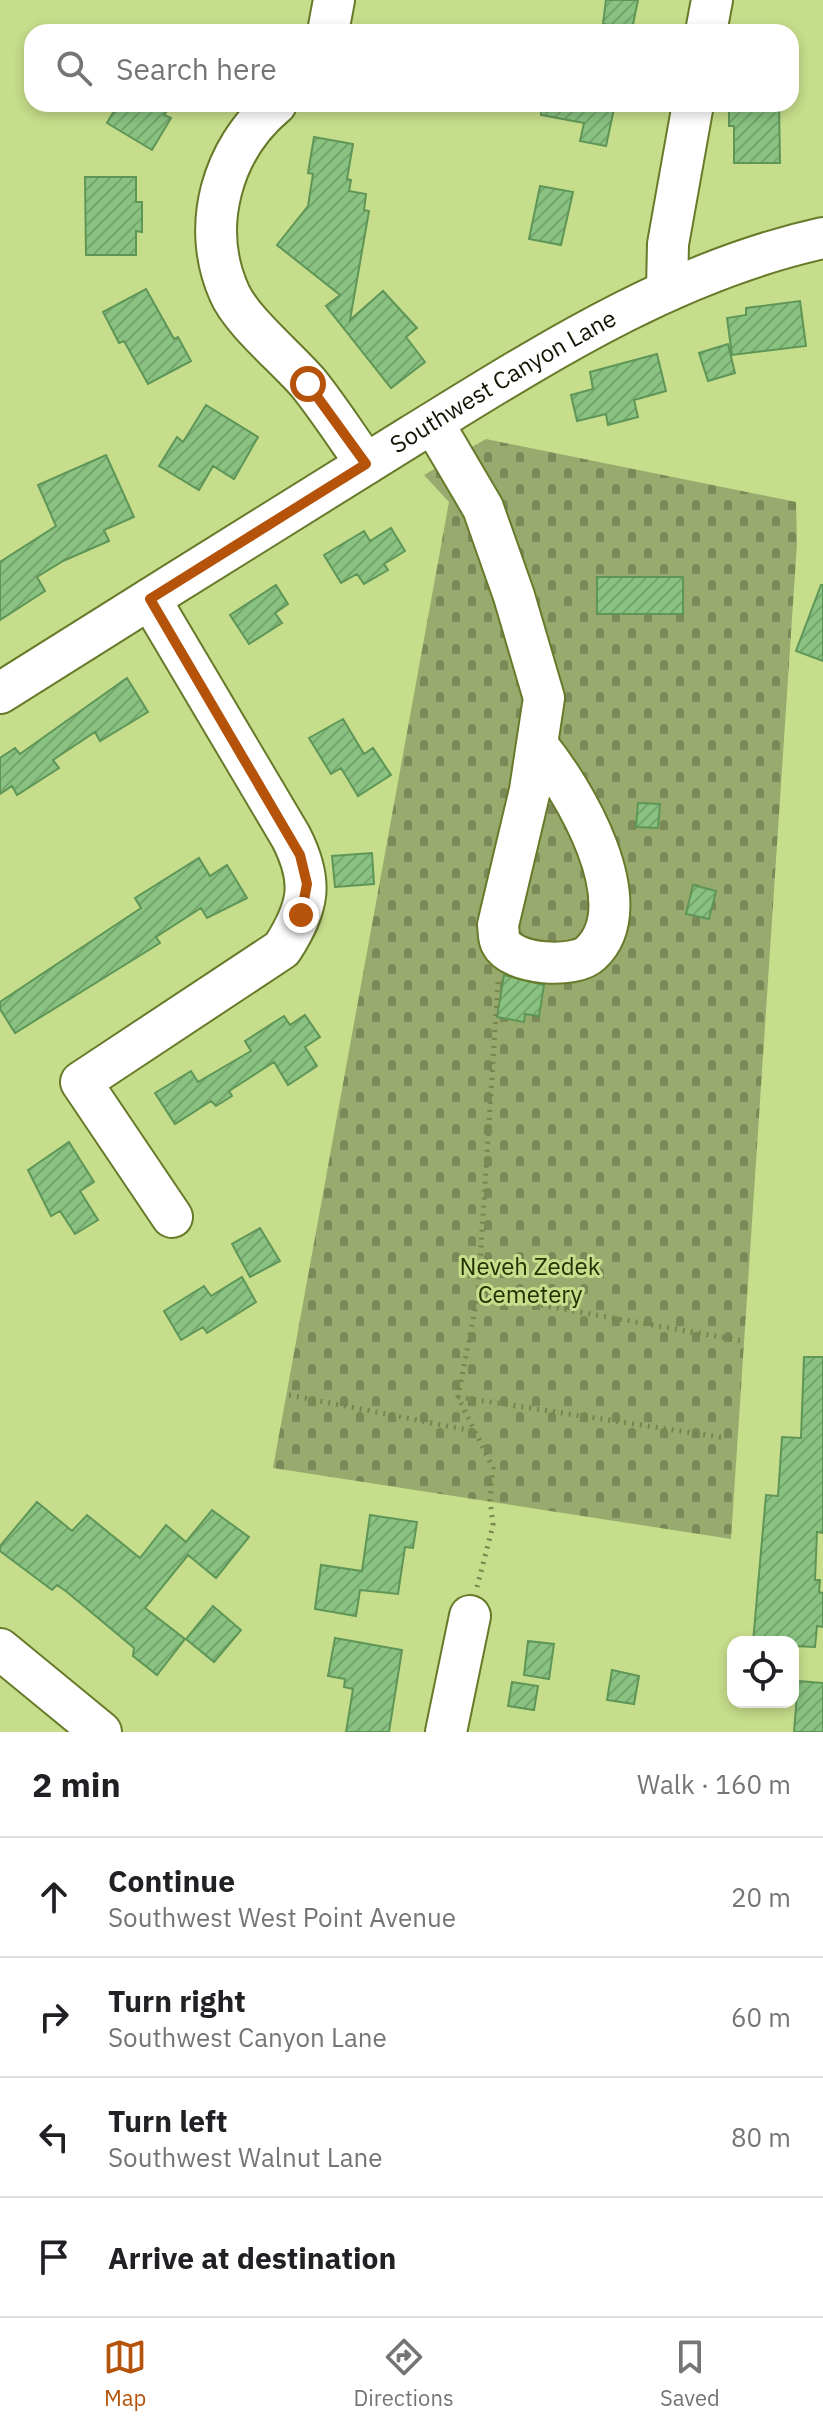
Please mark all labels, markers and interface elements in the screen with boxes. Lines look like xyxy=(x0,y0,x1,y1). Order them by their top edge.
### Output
search box xyxy=(24,24,799,112)
icon: search xyxy=(52,46,96,90)
text: Search here xyxy=(116,49,277,88)
street label: Southwest Canyon Lane xyxy=(384,301,621,460)
route start xyxy=(290,366,326,402)
route end xyxy=(283,897,319,933)
park label: Neveh Zedek Cemetery xyxy=(460,1250,601,1310)
map controls xyxy=(727,1636,799,1708)
button: locate xyxy=(727,1636,799,1708)
text: 2 min xyxy=(32,1762,121,1806)
text: Walk · 160 m xyxy=(637,1767,791,1801)
text: Continue xyxy=(108,1861,235,1900)
icon: ahead xyxy=(32,1875,76,1919)
text: 20 m xyxy=(731,1880,791,1914)
text: Southwest West Point Avenue xyxy=(108,1900,456,1934)
text: Turn right xyxy=(108,1981,246,2020)
icon: right xyxy=(32,1995,76,2039)
text: 60 m xyxy=(731,2000,791,2034)
text: Southwest Canyon Lane xyxy=(108,2020,387,2054)
text: Turn left xyxy=(108,2101,227,2140)
icon: left xyxy=(32,2115,76,2159)
text: 80 m xyxy=(731,2120,791,2154)
text: Southwest Walnut Lane xyxy=(108,2140,383,2174)
icon: arrive xyxy=(32,2235,76,2279)
text: Arrive at destination xyxy=(108,2238,396,2277)
tab: Map xyxy=(103,2335,147,2412)
tab: Directions xyxy=(354,2335,454,2412)
tab: Saved xyxy=(660,2335,720,2412)

